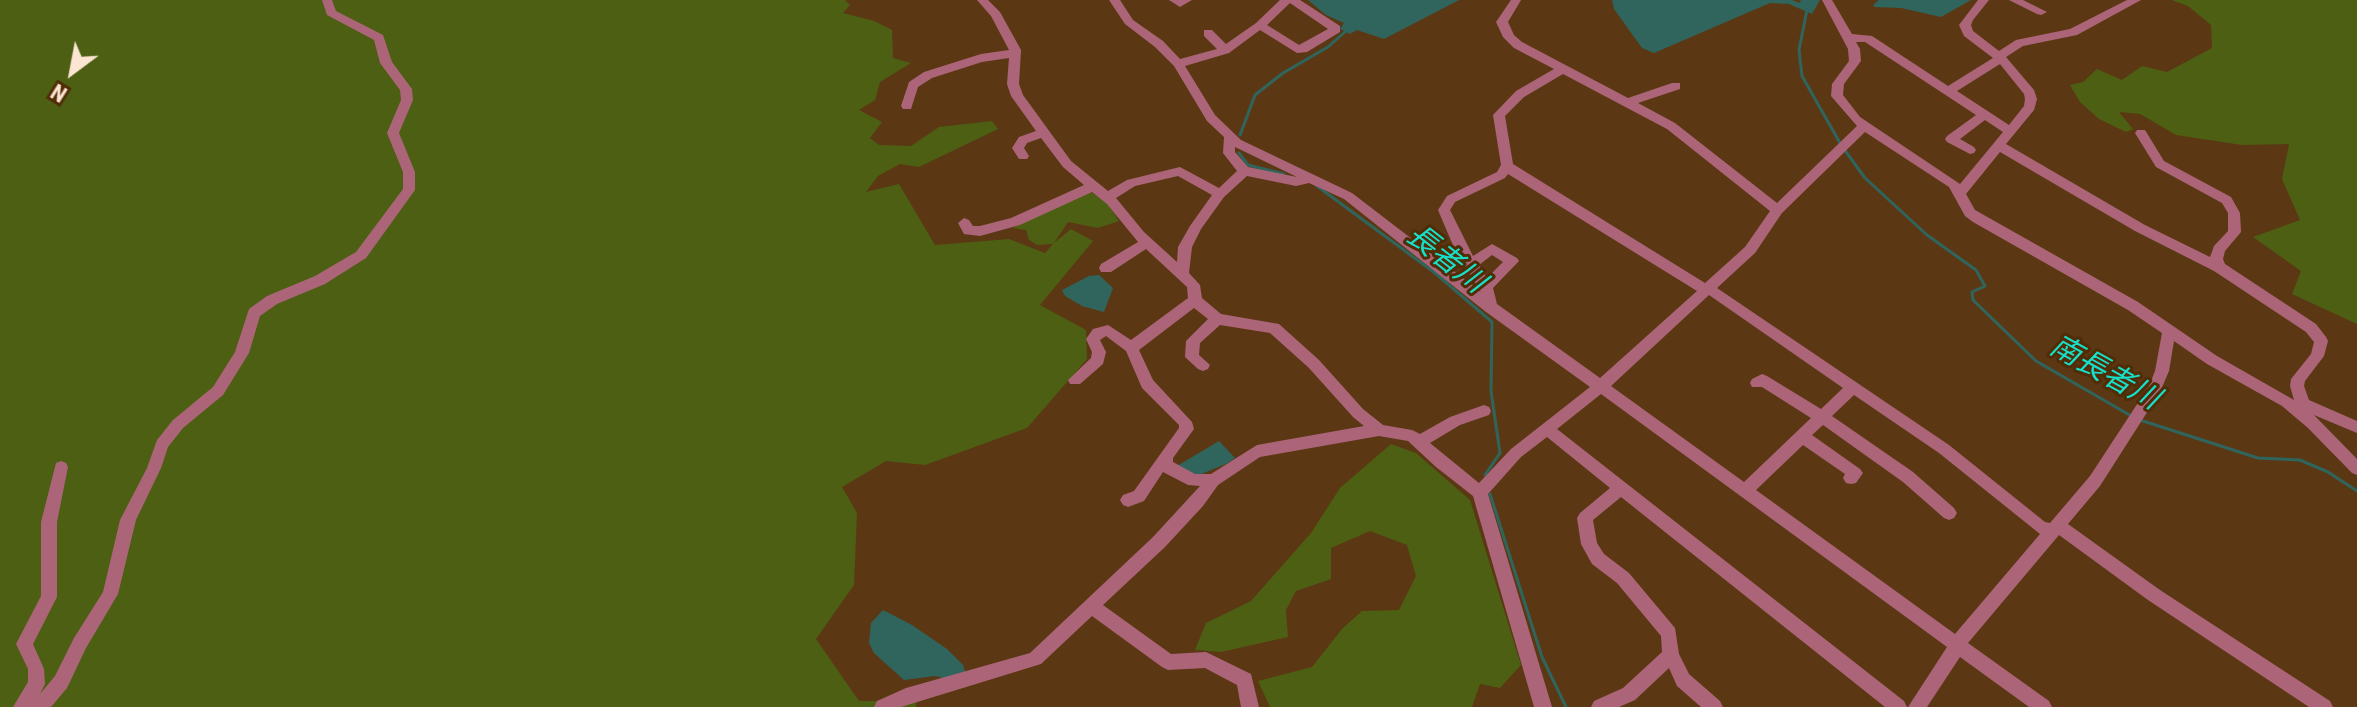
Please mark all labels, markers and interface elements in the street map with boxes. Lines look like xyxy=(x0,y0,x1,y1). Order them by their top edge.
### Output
north arrow xyxy=(32,32,112,112)
text: N xyxy=(47,79,71,107)
water label: 長者川 xyxy=(1398,218,1492,302)
water label: 南長者川 xyxy=(2043,329,2165,419)

